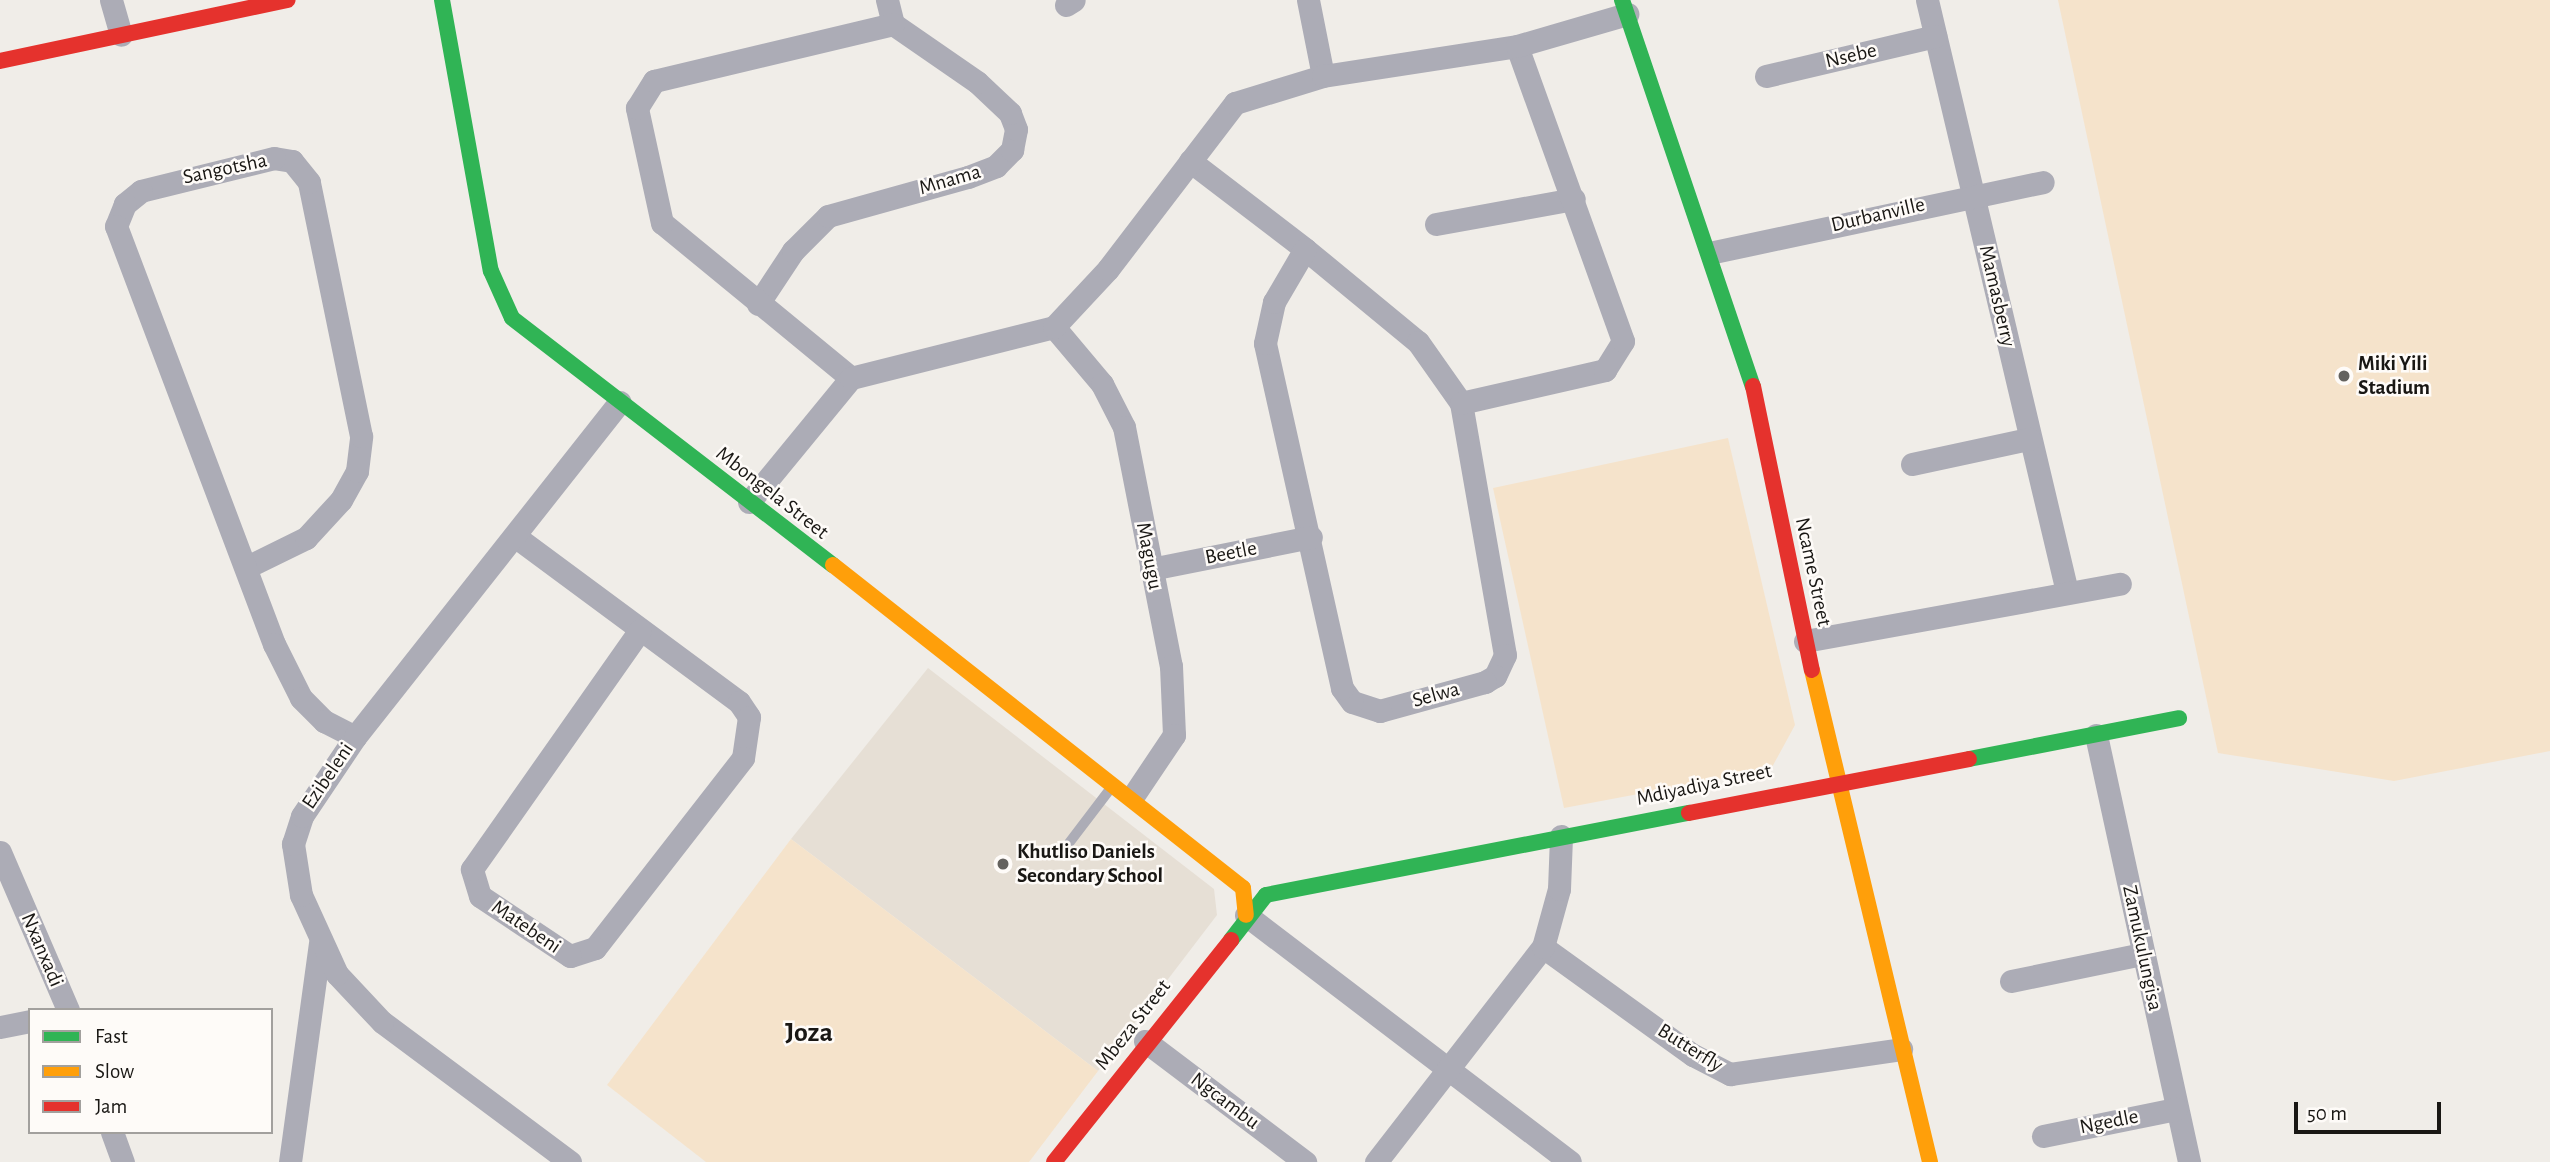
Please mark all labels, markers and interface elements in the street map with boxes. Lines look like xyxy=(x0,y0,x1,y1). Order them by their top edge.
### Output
street label: Nsebe xyxy=(1823,38,1879,74)
street label: Sangotsha xyxy=(181,148,269,190)
street label: Mnama xyxy=(916,159,984,201)
street label: Durbanville xyxy=(1829,192,1927,238)
street label: Mamasberry xyxy=(1973,243,2021,349)
place label: Miki Yili Stadium xyxy=(2358,351,2430,401)
marker: Miki Yili Stadium xyxy=(2336,368,2352,384)
street label: Mbongela Street xyxy=(711,441,833,545)
street label: Ncame Street xyxy=(1789,515,1837,629)
street label: Magugu xyxy=(1130,520,1168,592)
street label: Beetle xyxy=(1203,536,1259,570)
street label: Selwa xyxy=(1410,677,1462,713)
street label: Ezibeleni xyxy=(297,738,359,814)
street label: Mdiyadiya Street xyxy=(1634,758,1774,812)
place label: Khutliso Daniels Secondary School xyxy=(1017,839,1163,889)
marker: Khutliso Daniels Secondary School xyxy=(995,856,1011,872)
street label: Zamukulungisa xyxy=(2116,883,2168,1013)
street label: Matebeni xyxy=(486,895,566,959)
street label: Nxanxadi xyxy=(15,909,69,991)
street label: Mbeza Street xyxy=(1090,975,1176,1075)
legend xyxy=(28,1008,273,1134)
district label: Joza xyxy=(785,1016,833,1050)
street label: Butterfly xyxy=(1653,1018,1727,1078)
text: Fast xyxy=(95,1026,128,1047)
text: Slow xyxy=(95,1061,134,1082)
street label: Ngcambu xyxy=(1186,1067,1264,1135)
scale bar xyxy=(2298,1088,2445,1132)
text: Jam xyxy=(95,1096,127,1117)
text: 50 m xyxy=(2307,1103,2347,1124)
street label: Ngedle xyxy=(2077,1104,2141,1140)

